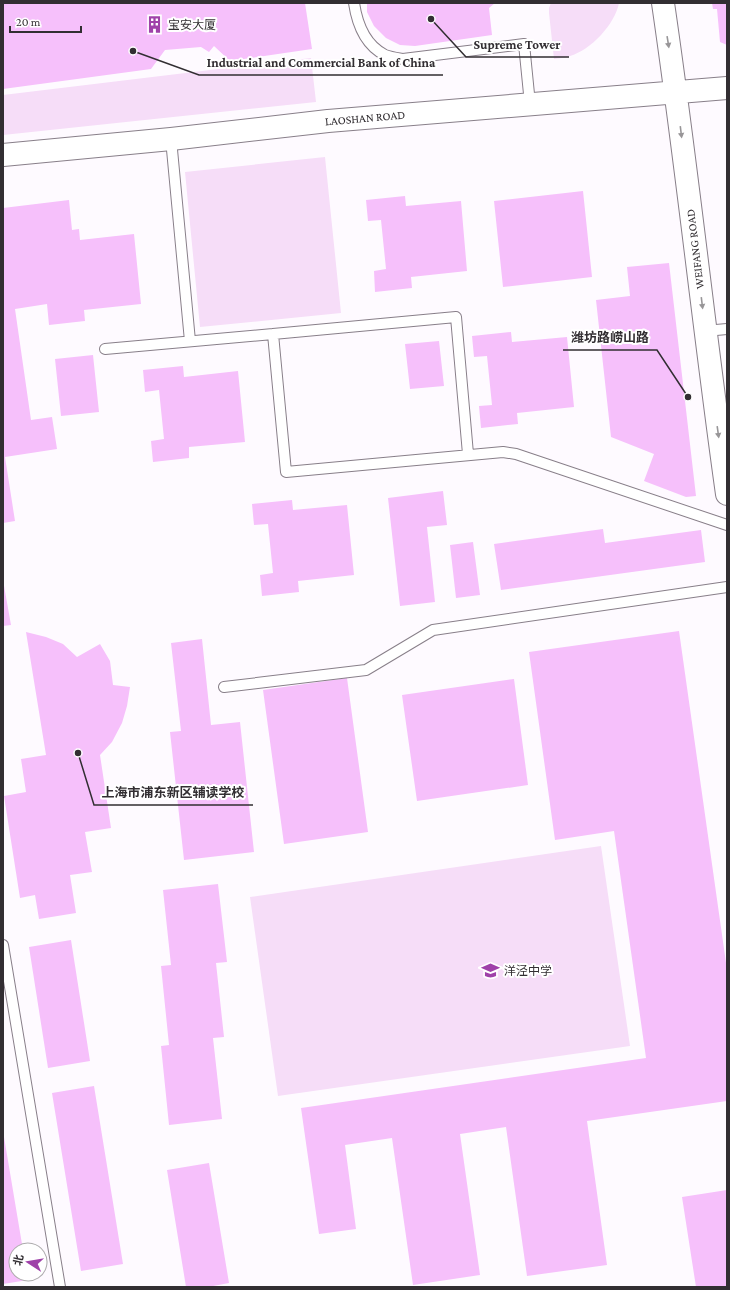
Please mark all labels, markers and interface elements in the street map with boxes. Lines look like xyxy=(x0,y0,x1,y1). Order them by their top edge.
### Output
scale bar xyxy=(10,8,81,34)
text: 20 m xyxy=(16,15,41,29)
building icon: 宝安大厦 xyxy=(145,15,165,35)
place label: 宝安大厦 xyxy=(168,18,216,32)
callout: Supreme Tower xyxy=(466,32,569,57)
one-way arrow xyxy=(665,35,671,48)
text: Supreme Tower xyxy=(474,37,561,52)
callout: Industrial and Commercial Bank of China xyxy=(199,50,443,75)
text: Industrial and Commercial Bank of China xyxy=(207,55,436,70)
street label: LAOSHAN ROAD xyxy=(324,108,406,128)
one-way arrow xyxy=(678,126,684,138)
street label: WEIFANG ROAD xyxy=(683,208,707,290)
one-way arrow xyxy=(699,297,705,309)
callout: 潍坊路崂山路 xyxy=(563,325,657,350)
text: 潍坊路崂山路 xyxy=(571,330,649,345)
one-way arrow xyxy=(715,426,721,438)
callout: 上海市浦东新区辅读学校 xyxy=(94,780,253,805)
text: 上海市浦东新区辅读学校 xyxy=(101,785,245,800)
school or university icon: 洋泾中学 xyxy=(481,961,501,981)
place label: 洋泾中学 xyxy=(504,964,552,978)
north arrow xyxy=(8,1242,48,1282)
text: 北 xyxy=(11,1253,25,1267)

